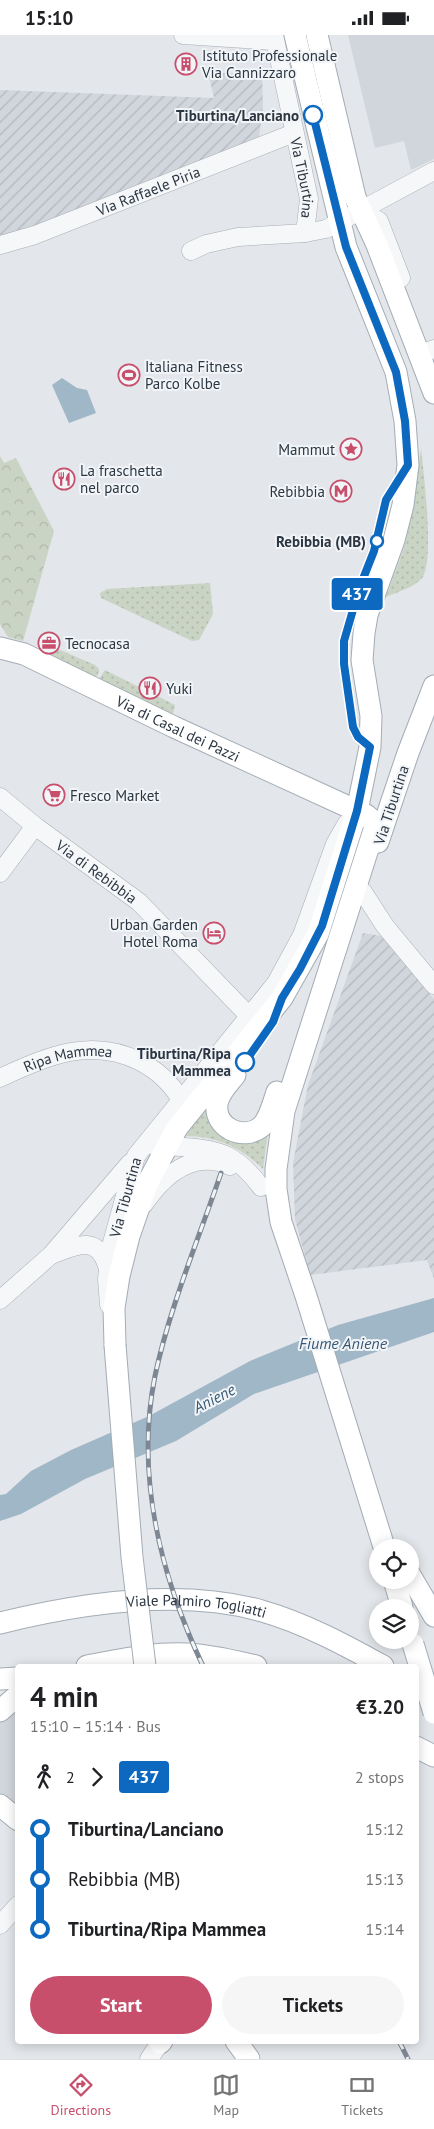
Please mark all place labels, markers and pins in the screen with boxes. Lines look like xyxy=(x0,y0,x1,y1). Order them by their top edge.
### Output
place label: Istituto Professionale Via Cannizzaro xyxy=(201,46,337,82)
building icon: Istituto Professionale Via Cannizzaro xyxy=(174,52,198,76)
marker: Tiburtina/Lanciano xyxy=(303,105,323,125)
place label: Tiburtina/Lanciano xyxy=(176,106,299,125)
place label: Italiana Fitness Parco Kolbe xyxy=(145,357,243,393)
sports icon: Italiana Fitness Parco Kolbe xyxy=(117,363,141,387)
place icon: Mammut xyxy=(339,437,363,461)
place label: Mammut xyxy=(278,440,335,459)
place label: La fraschetta nel parco xyxy=(80,461,163,497)
restaurant icon: La fraschetta nel parco xyxy=(52,467,76,491)
metro station icon: Rebibbia xyxy=(329,479,353,503)
place label: Rebibbia xyxy=(269,482,325,501)
place label: Rebibbia (MB) xyxy=(276,532,366,551)
marker: Rebibbia (MB) xyxy=(370,534,384,548)
office icon: Tecnocasa xyxy=(37,631,61,655)
place label: Tecnocasa xyxy=(65,634,130,653)
restaurant icon: Yuki xyxy=(138,676,162,700)
place label: Yuki xyxy=(166,679,193,698)
supermarket icon: Fresco Market xyxy=(42,783,66,807)
place label: Fresco Market xyxy=(70,786,159,805)
place label: Urban Garden Hotel Roma xyxy=(110,915,198,951)
hotel icon: Urban Garden Hotel Roma xyxy=(202,921,226,945)
place label: Tiburtina/Ripa Mammea xyxy=(137,1044,231,1080)
marker: Tiburtina/Ripa Mammea xyxy=(235,1052,255,1072)

